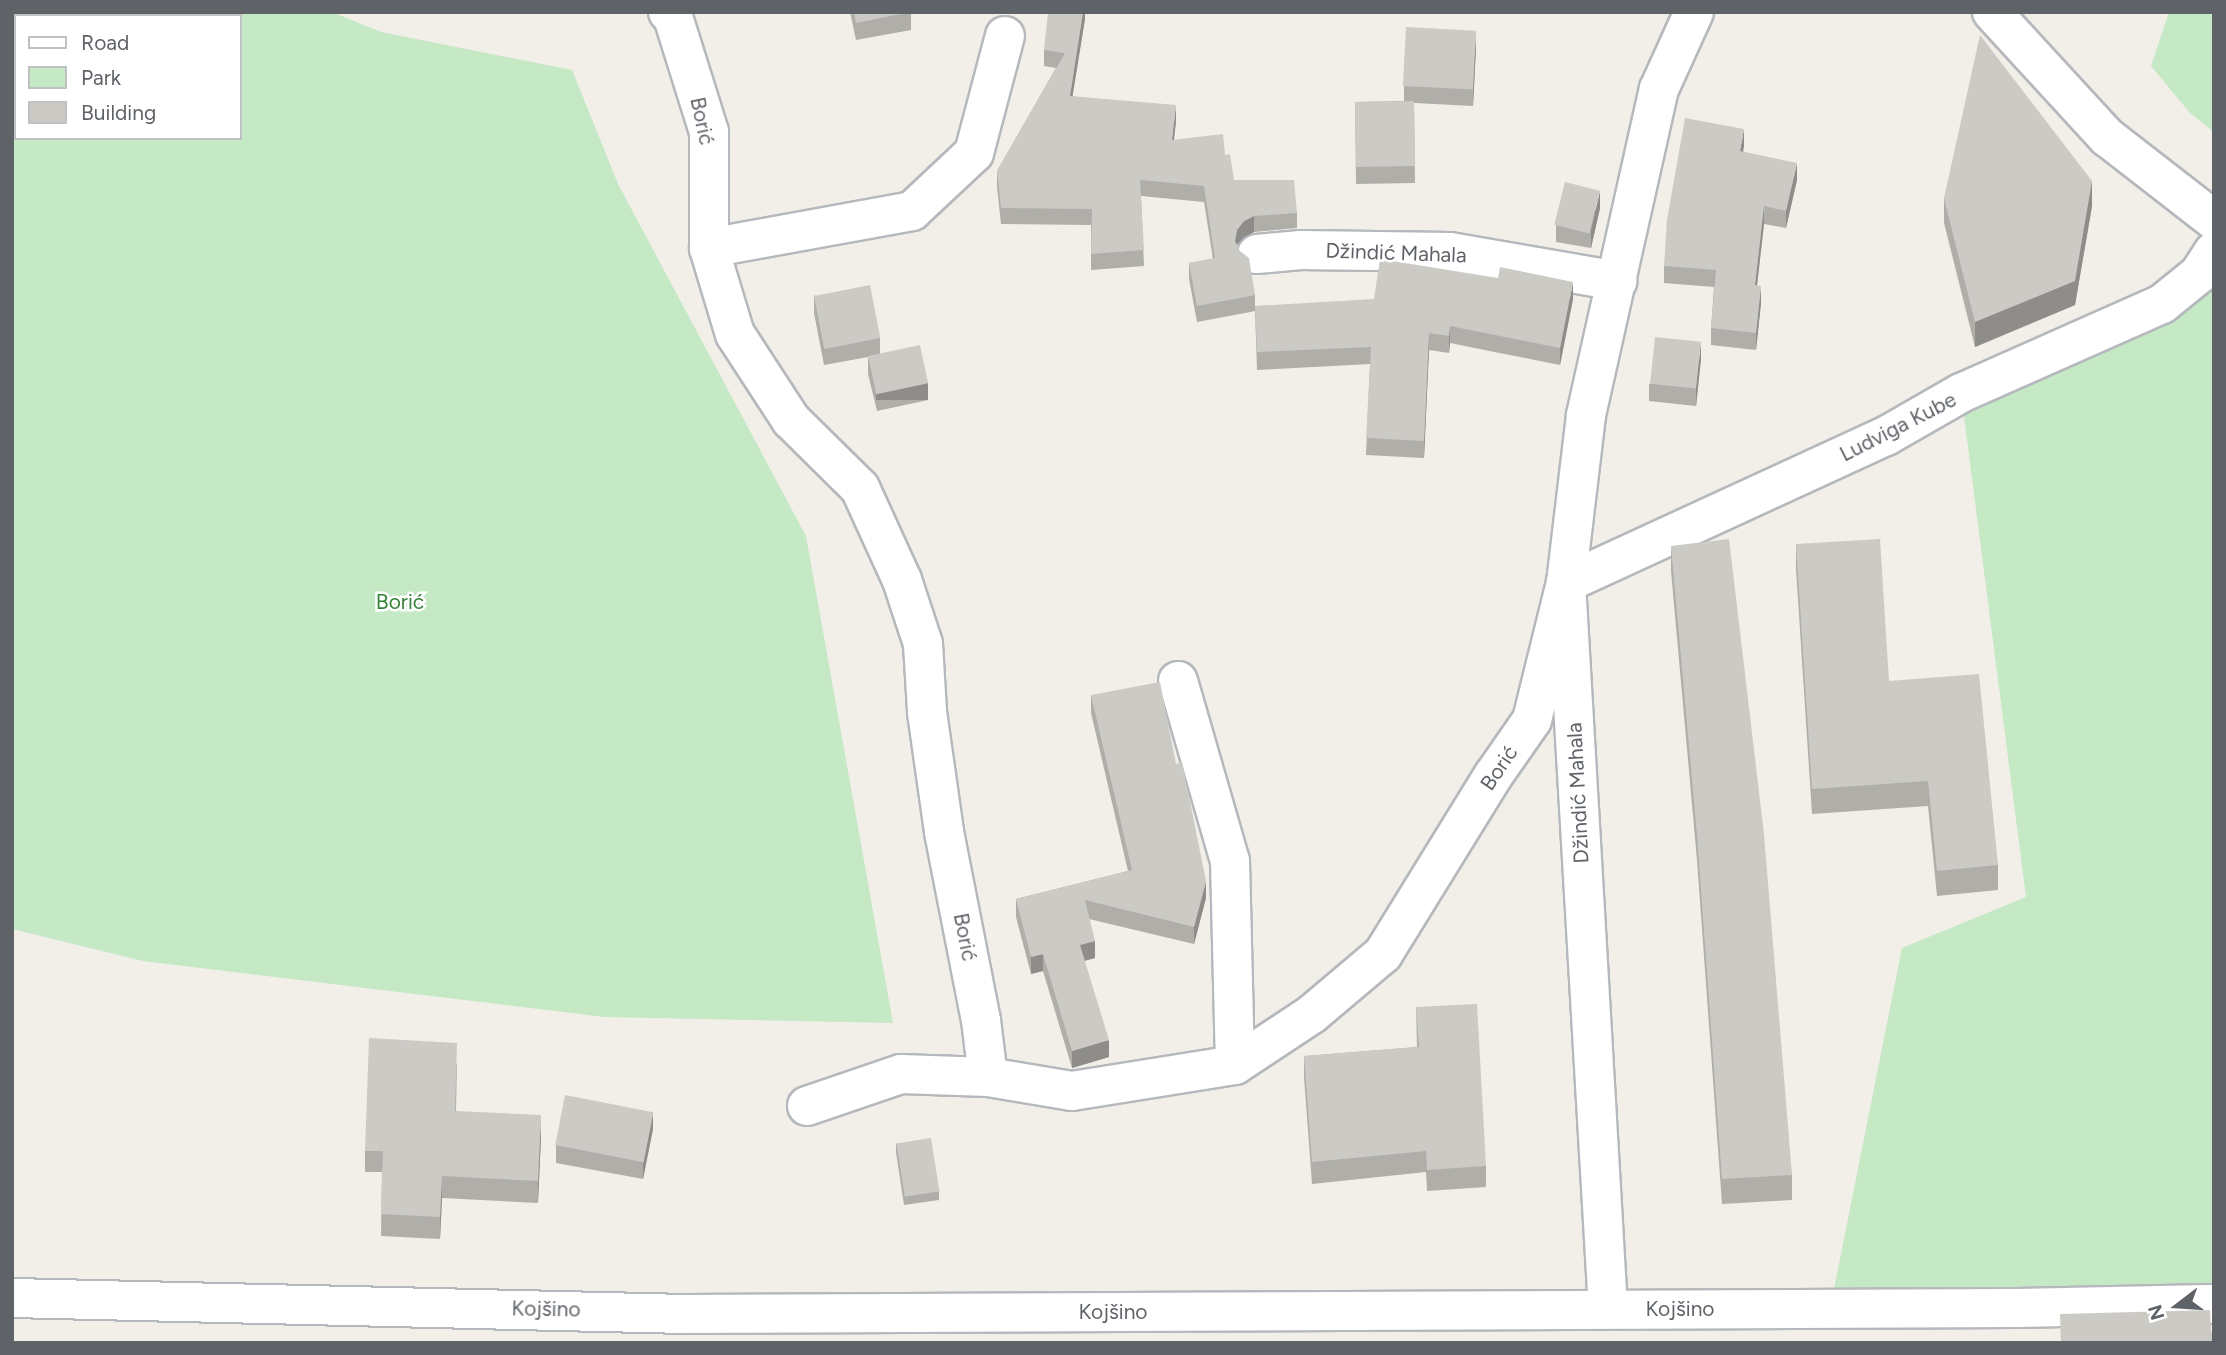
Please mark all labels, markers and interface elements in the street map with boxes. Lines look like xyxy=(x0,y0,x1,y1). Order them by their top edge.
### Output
legend xyxy=(14,14,242,140)
text: Road xyxy=(81,30,129,55)
text: Park xyxy=(81,65,121,90)
street label: Borić xyxy=(685,95,719,147)
text: Building xyxy=(81,100,156,125)
street label: Džindić Mahala xyxy=(1325,238,1467,268)
street label: Ludviga Kube xyxy=(1836,387,1960,467)
park label: Borić xyxy=(376,589,424,615)
street label: Džindić Mahala xyxy=(1562,722,1594,864)
street label: Borić xyxy=(1475,741,1523,795)
street label: Borić xyxy=(948,911,982,963)
north arrow xyxy=(2142,1271,2212,1341)
street label: Kojšino xyxy=(511,1296,581,1322)
street label: Kojšino xyxy=(1645,1296,1715,1322)
street label: Kojšino xyxy=(1078,1299,1148,1325)
text: N xyxy=(2143,1302,2170,1323)

